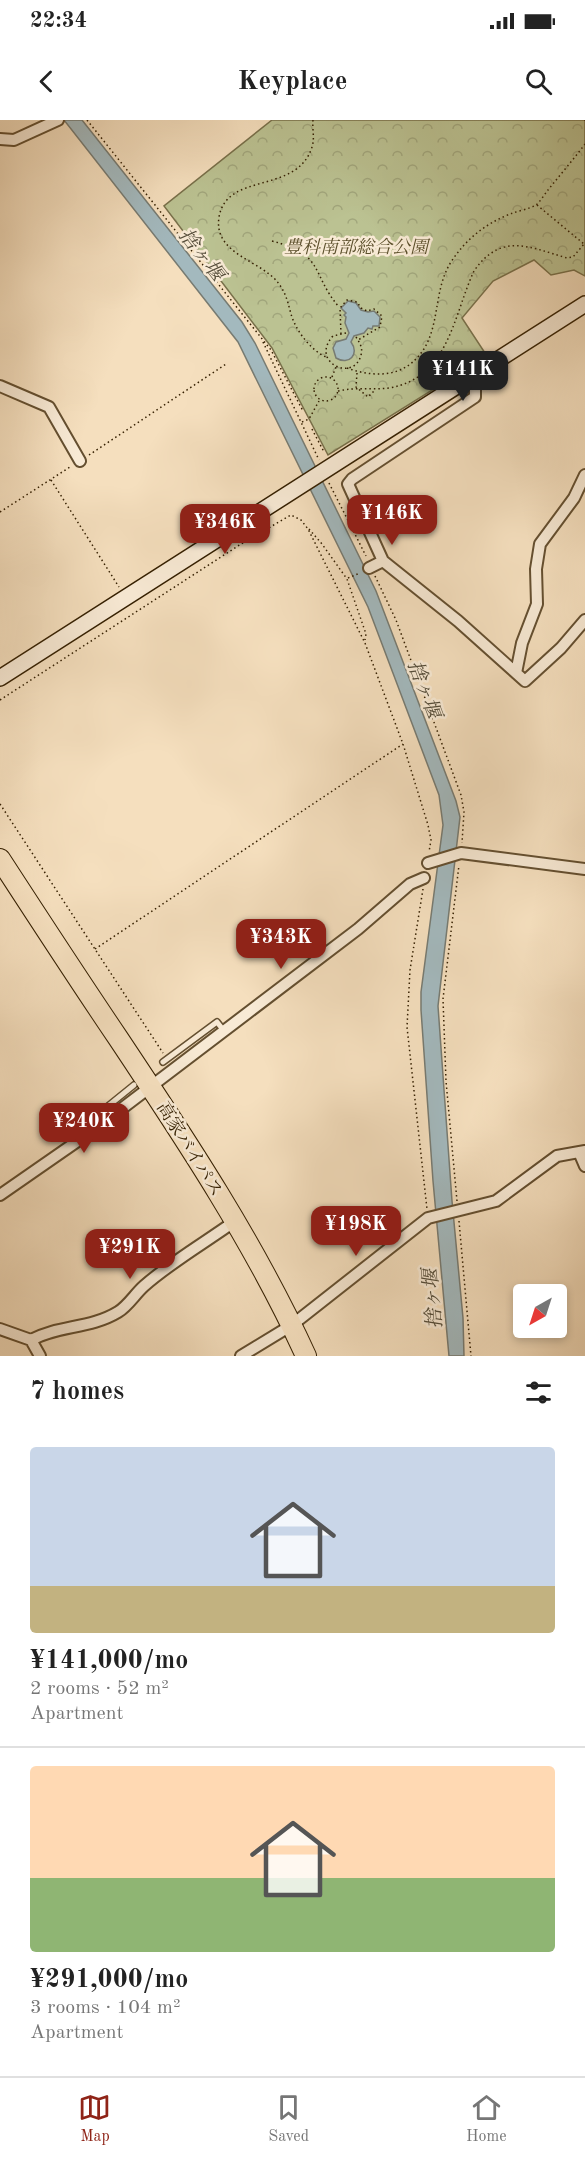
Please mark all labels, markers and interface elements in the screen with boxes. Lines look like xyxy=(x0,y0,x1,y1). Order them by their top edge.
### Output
text: 22:34 xyxy=(30,10,87,32)
icon: back xyxy=(30,65,63,98)
icon: search xyxy=(522,65,555,98)
text: Keyplace xyxy=(238,68,347,95)
water label: 捨ヶ堰 xyxy=(174,224,230,287)
park label: 豊科南部総合公園 xyxy=(284,237,431,257)
pin: ¥141K xyxy=(421,351,505,402)
text: ¥141K xyxy=(432,360,494,380)
pin: ¥146K xyxy=(350,495,434,546)
pin: ¥346K xyxy=(183,504,267,555)
text: ¥146K xyxy=(361,504,423,524)
text: ¥346K xyxy=(194,513,256,533)
water label: 捨ヶ堰 xyxy=(403,657,446,724)
pin: ¥343K xyxy=(239,919,323,970)
text: ¥343K xyxy=(250,928,312,948)
street label: 高家バイパス xyxy=(153,1098,227,1200)
pin: ¥240K xyxy=(42,1103,126,1154)
text: ¥240K xyxy=(53,1112,115,1132)
pin: ¥198K xyxy=(314,1206,398,1257)
text: ¥198K xyxy=(325,1215,387,1235)
pin: ¥291K xyxy=(88,1229,172,1280)
text: ¥291K xyxy=(99,1238,161,1258)
water label: 捨ヶ堰 xyxy=(419,1265,447,1330)
north arrow xyxy=(513,1284,567,1338)
map controls xyxy=(513,1284,567,1338)
icon: filters xyxy=(522,1376,555,1409)
text: 7 homes xyxy=(30,1379,124,1405)
icon: home xyxy=(239,1486,347,1594)
text: ¥141,000/mo xyxy=(30,1648,188,1674)
text: 2 rooms · 52 m² xyxy=(30,1679,169,1699)
text: Apartment xyxy=(30,1704,124,1724)
icon: home xyxy=(239,1805,347,1913)
text: ¥291,000/mo xyxy=(30,1967,188,1993)
text: 3 rooms · 104 m² xyxy=(30,1998,180,2018)
text: Apartment xyxy=(30,2023,124,2043)
tab: Map xyxy=(78,2091,111,2147)
tab: Saved xyxy=(268,2091,309,2147)
tab: Home xyxy=(466,2091,507,2147)

